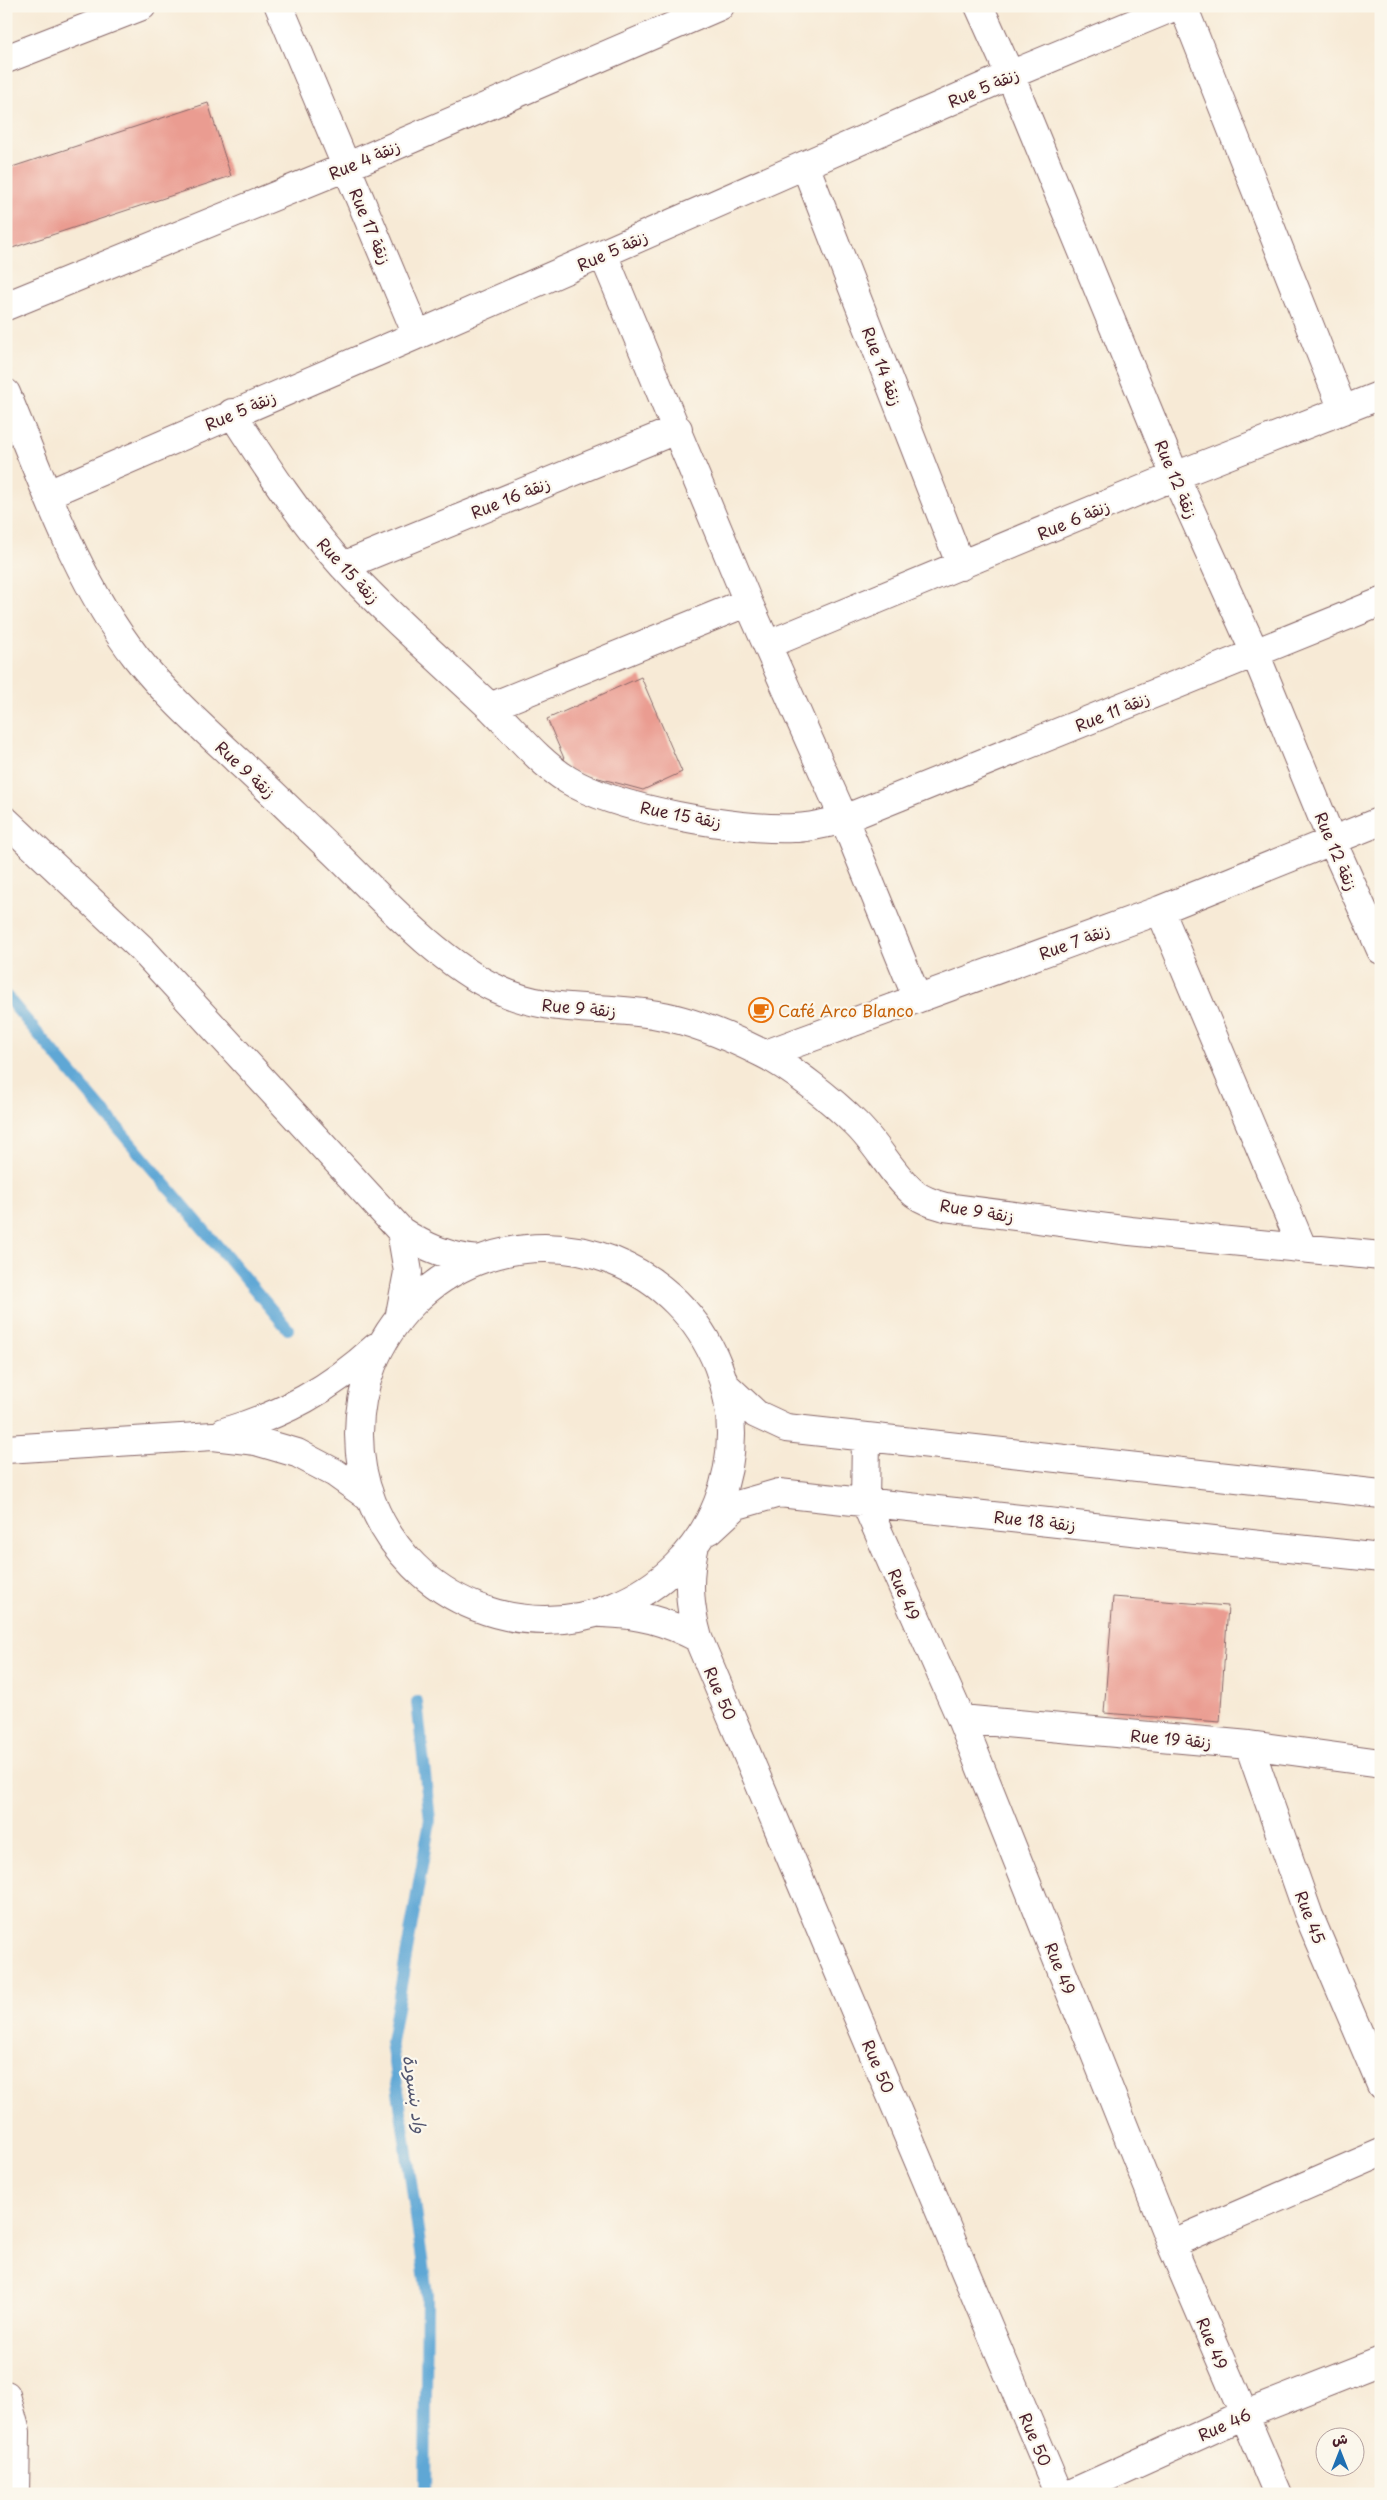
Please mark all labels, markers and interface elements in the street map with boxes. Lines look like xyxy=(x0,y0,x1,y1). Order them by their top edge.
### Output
street label: Rue 5 زنقة xyxy=(944,61,1022,113)
street label: Rue 4 زنقة xyxy=(325,133,403,185)
street label: Rue 17 زنقة xyxy=(344,184,398,268)
street label: Rue 5 زنقة xyxy=(573,224,651,276)
street label: Rue 14 زنقة xyxy=(857,323,909,409)
street label: Rue 5 زنقة xyxy=(201,384,279,436)
street label: Rue 12 زنقة xyxy=(1150,436,1204,522)
street label: Rue 16 زنقة xyxy=(467,470,553,524)
street label: Rue 6 زنقة xyxy=(1033,493,1113,545)
street label: Rue 15 زنقة xyxy=(312,532,386,608)
street label: Rue 11 زنقة xyxy=(1071,685,1153,737)
street label: Rue 9 زنقة xyxy=(211,735,281,803)
street label: Rue 15 زنقة xyxy=(638,794,724,834)
street label: Rue 12 زنقة xyxy=(1310,808,1364,894)
street label: Rue 7 زنقة xyxy=(1035,917,1113,965)
street label: Rue 9 زنقة xyxy=(541,992,617,1022)
cafe icon: Café Arco Blanco xyxy=(748,997,774,1023)
place label: Café Arco Blanco xyxy=(778,998,914,1022)
street label: Rue 9 زنقة xyxy=(938,1192,1016,1228)
street label: Rue 18 زنقة xyxy=(993,1504,1077,1536)
street label: Rue 49 xyxy=(883,1564,927,1624)
street label: Rue 50 xyxy=(699,1663,743,1723)
street label: Rue 19 زنقة xyxy=(1129,1722,1213,1754)
street label: Rue 45 xyxy=(1290,1887,1332,1947)
street label: Rue 49 xyxy=(1040,1938,1082,1998)
street label: Rue 50 xyxy=(857,2036,901,2096)
water label: واد بنسودة xyxy=(397,2053,435,2136)
street label: Rue 49 xyxy=(1191,2313,1235,2373)
street label: Rue 46 xyxy=(1194,2402,1254,2446)
street label: Rue 50 xyxy=(1014,2409,1058,2469)
north arrow xyxy=(1314,2428,1364,2478)
text: ش xyxy=(1332,2428,1348,2449)

